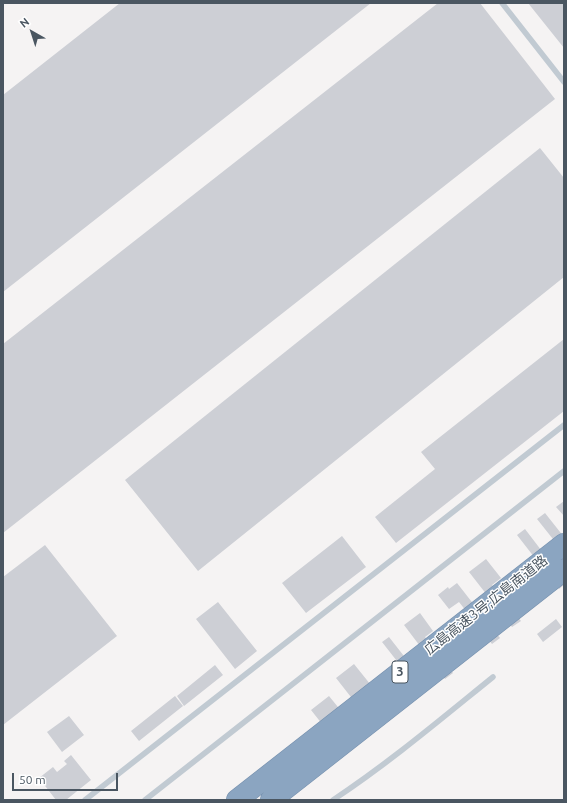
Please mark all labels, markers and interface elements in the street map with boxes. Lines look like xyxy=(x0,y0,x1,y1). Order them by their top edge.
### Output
north arrow xyxy=(12,12,52,52)
text: N xyxy=(17,15,31,30)
street label: 広島高速3号;広島南道路 xyxy=(421,552,551,658)
road number: 3 xyxy=(392,661,408,683)
scale bar xyxy=(14,765,120,791)
text: 50 m xyxy=(19,773,46,786)

